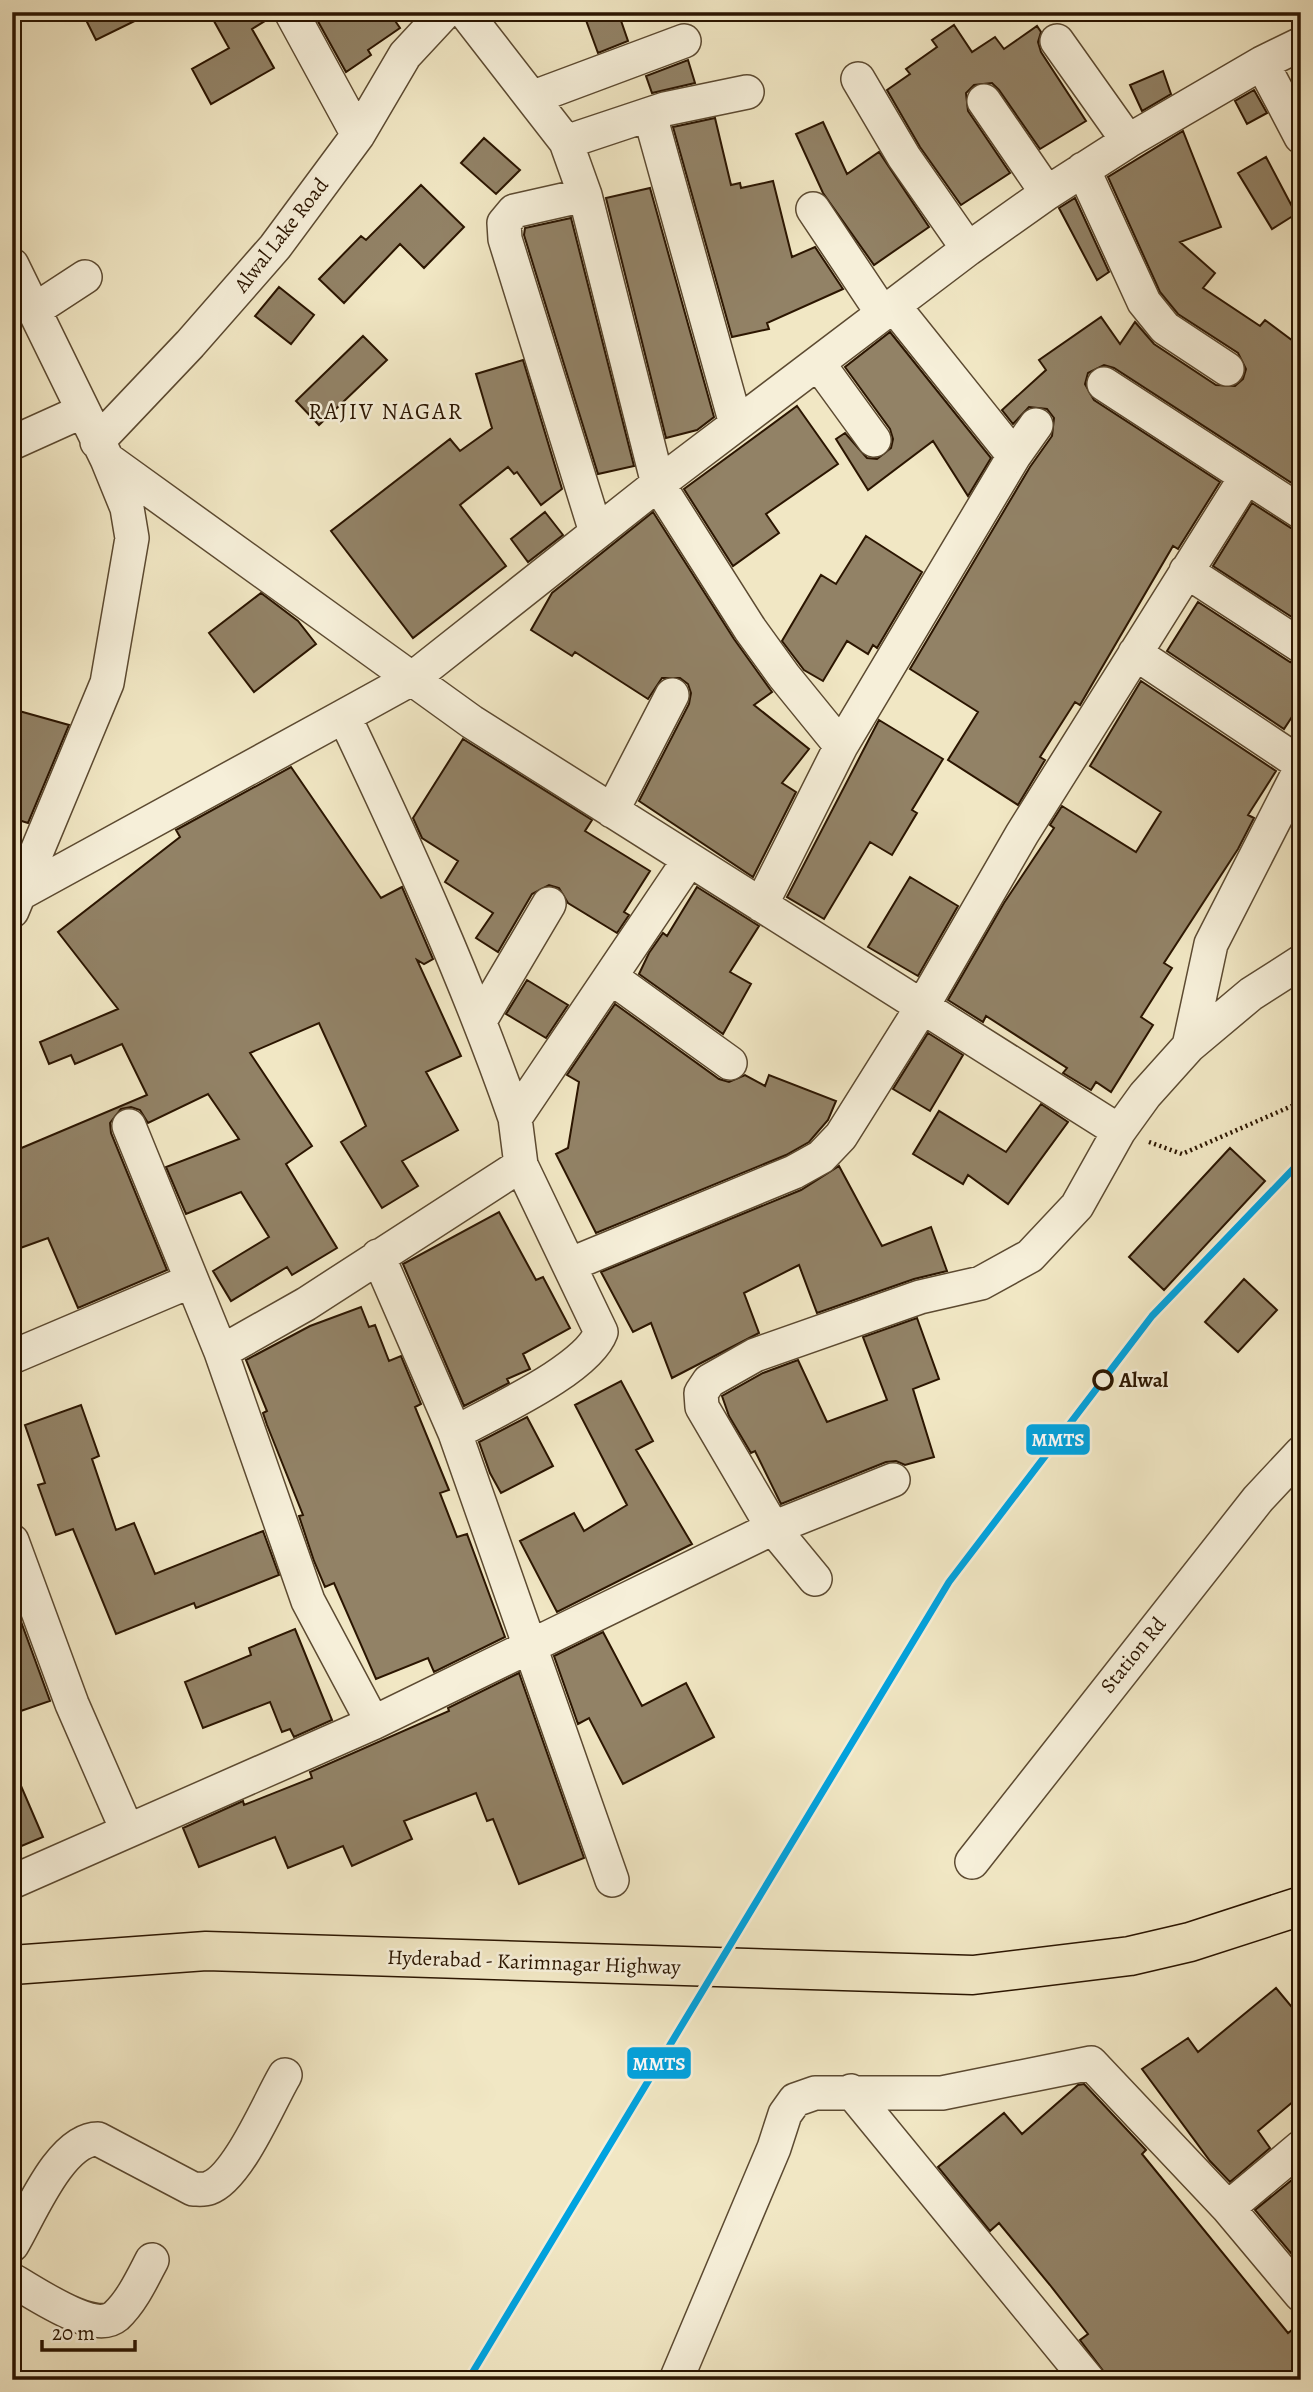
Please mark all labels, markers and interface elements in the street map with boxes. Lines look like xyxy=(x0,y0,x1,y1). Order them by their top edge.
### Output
street label: Alwal Lake Road xyxy=(227,171,335,299)
district label: RAJIV NAGAR xyxy=(308,396,464,427)
place label: Alwal xyxy=(1118,1366,1169,1394)
marker: Alwal xyxy=(1093,1370,1113,1390)
line badge: MMTS xyxy=(1025,1423,1091,1456)
text: MMTS xyxy=(1032,1427,1084,1453)
street label: Station Rd xyxy=(1094,1611,1173,1699)
street label: Hyderabad - Karimnagar Highway xyxy=(387,1943,682,1981)
line badge: MMTS xyxy=(626,2046,692,2080)
text: MMTS xyxy=(633,2051,685,2077)
scale bar xyxy=(42,2308,135,2352)
text: 20 m xyxy=(52,2319,95,2347)

